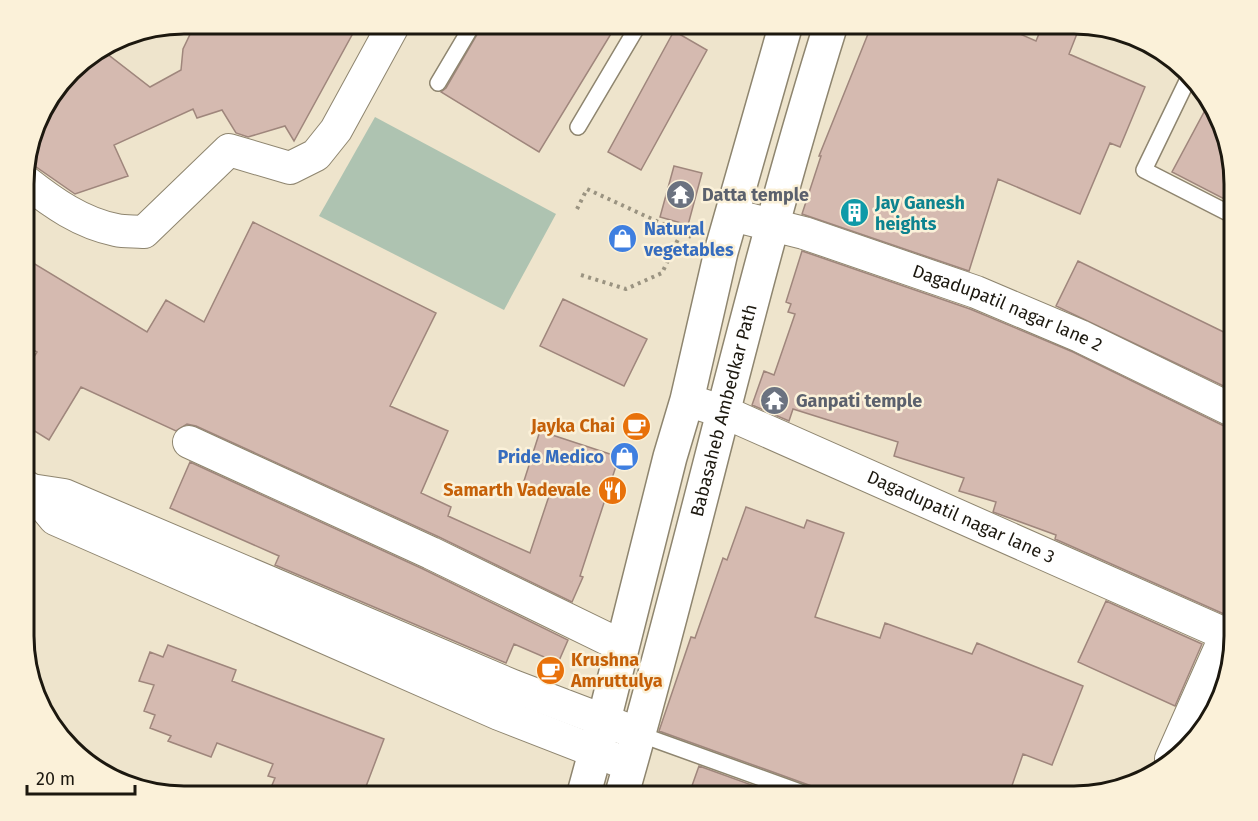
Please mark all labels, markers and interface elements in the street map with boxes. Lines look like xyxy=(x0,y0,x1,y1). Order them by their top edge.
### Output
temple icon: Datta temple xyxy=(665,179,697,211)
place label: Datta temple xyxy=(702,184,809,206)
place label: Jay Ganesh heights xyxy=(874,192,965,235)
building icon: Jay Ganesh heights xyxy=(838,197,870,229)
place label: Natural vegetables xyxy=(643,218,734,261)
shop icon: Natural vegetables xyxy=(607,223,639,255)
street label: Dagadupatil nagar lane 2 xyxy=(910,260,1106,356)
street label: Babasaheb Ambedkar Path xyxy=(686,302,762,519)
temple icon: Ganpati temple xyxy=(759,385,791,417)
place label: Ganpati temple xyxy=(796,390,922,412)
cafe icon: Jayka Chai xyxy=(620,410,652,442)
place label: Jayka Chai xyxy=(530,415,615,437)
shop icon: Pride Medico xyxy=(609,441,641,473)
place label: Pride Medico xyxy=(498,446,604,468)
street label: Dagadupatil nagar lane 3 xyxy=(864,466,1058,568)
restaurant icon: Samarth Vadevale xyxy=(596,474,628,506)
place label: Samarth Vadevale xyxy=(443,479,591,501)
place label: Krushna Amruttulya xyxy=(570,649,663,692)
cafe icon: Krushna Amruttulya xyxy=(534,654,566,686)
scale bar xyxy=(27,758,135,796)
text: 20 m xyxy=(36,768,75,790)

